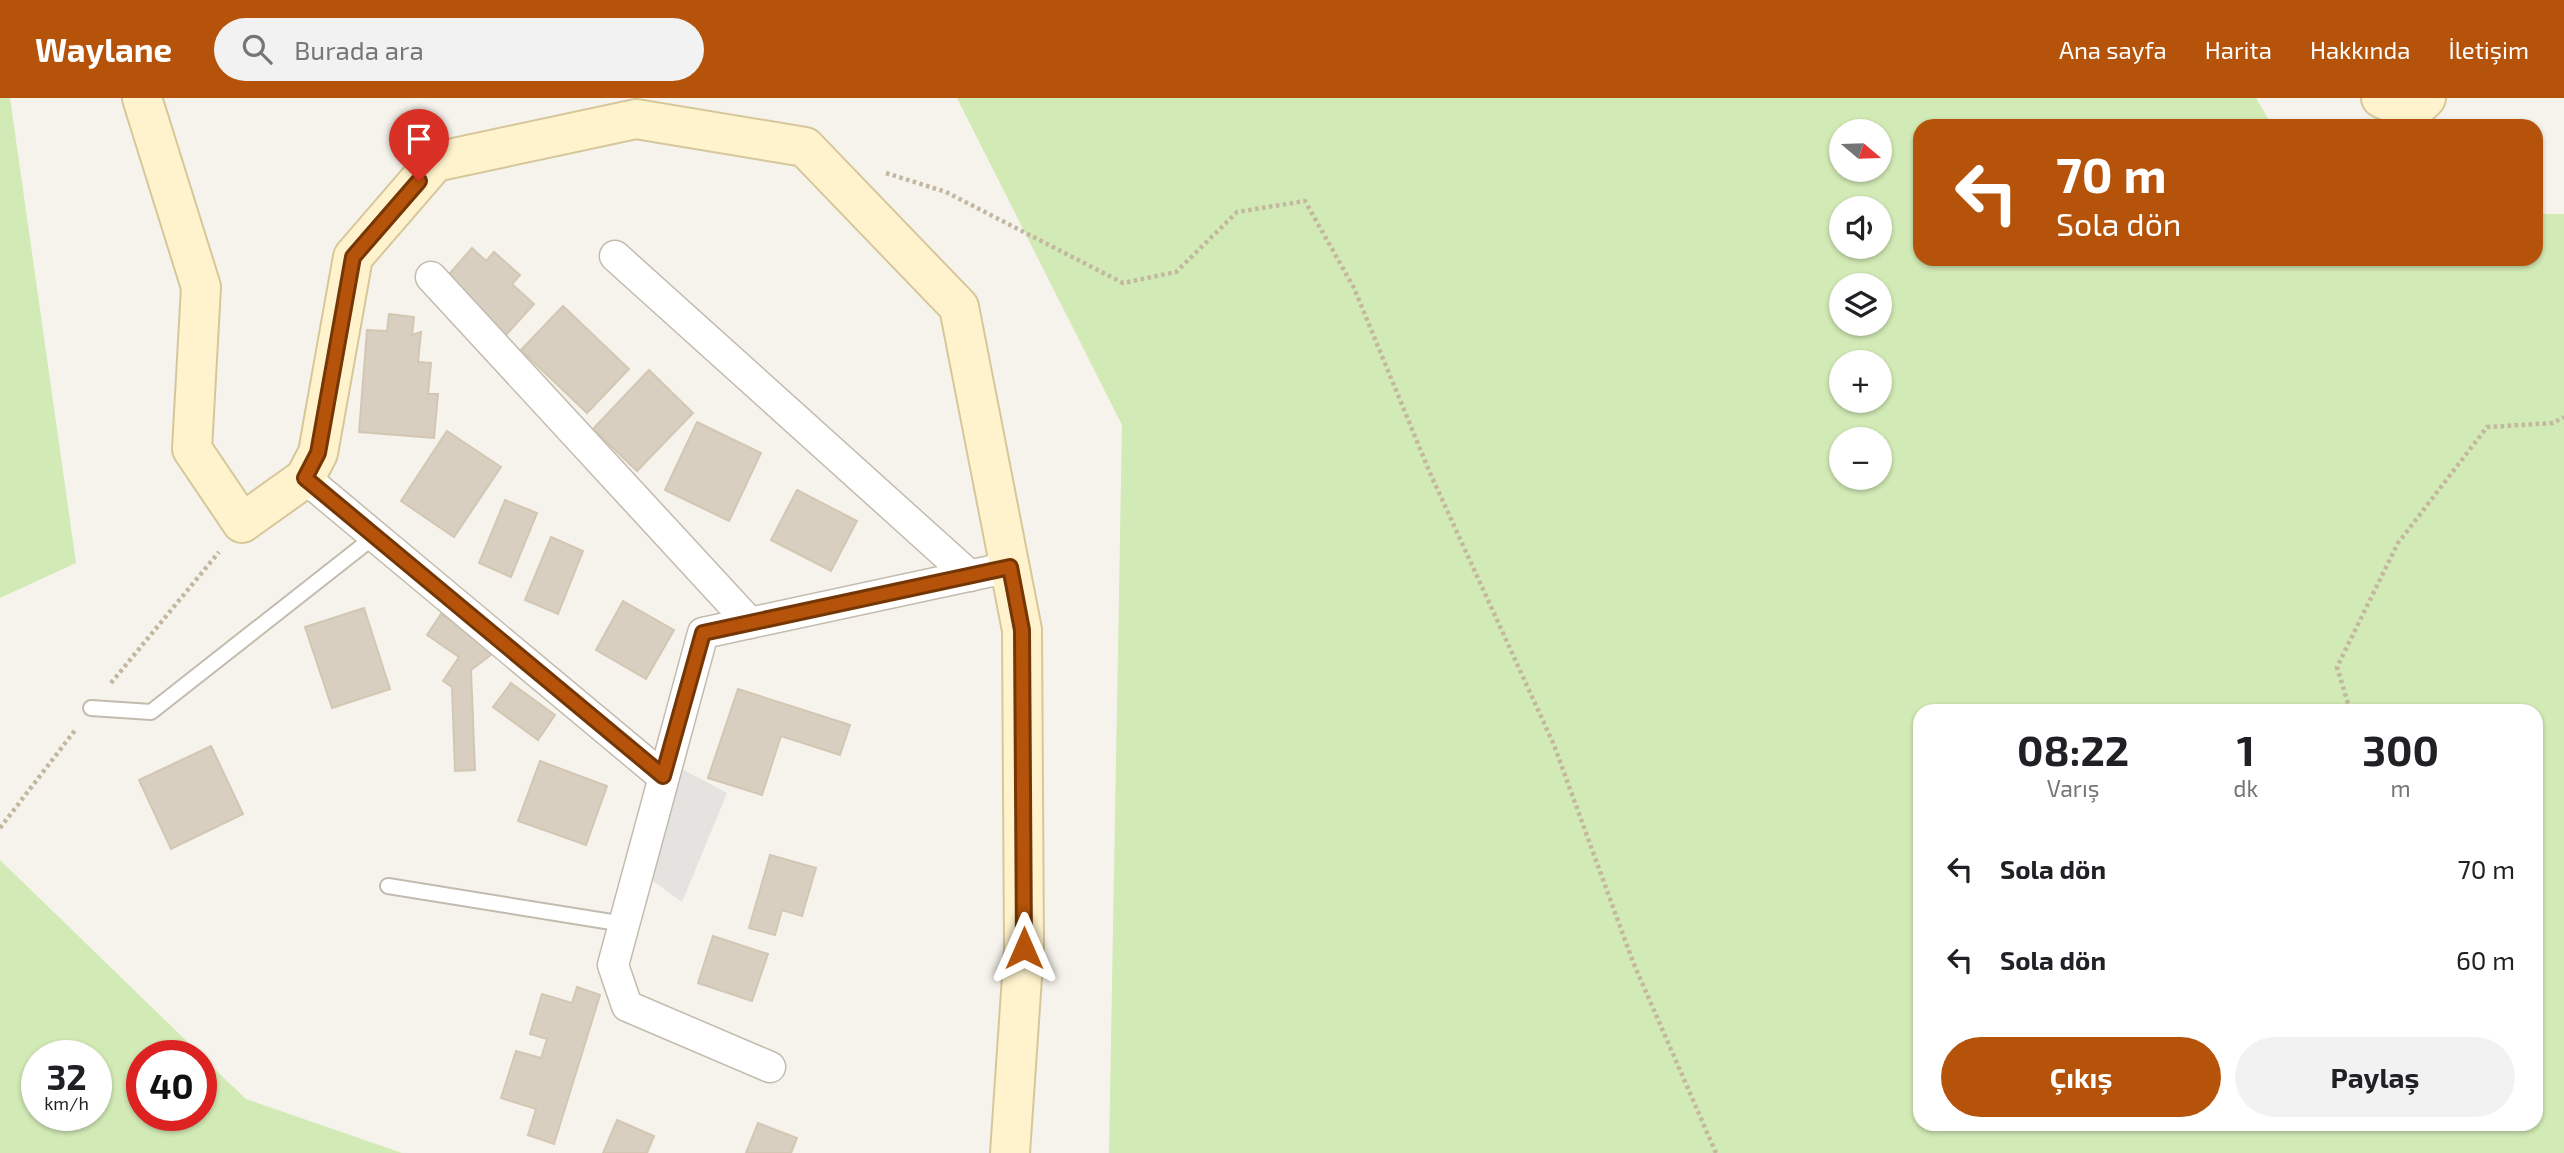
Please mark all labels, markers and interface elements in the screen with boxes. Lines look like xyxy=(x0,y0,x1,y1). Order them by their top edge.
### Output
search box xyxy=(214,18,704,81)
text: Waylane xyxy=(35,29,172,69)
icon: search xyxy=(238,30,276,68)
text: Burada ara xyxy=(294,34,424,65)
text: Ana sayfa xyxy=(2059,35,2167,64)
text: Harita xyxy=(2205,35,2272,64)
text: Hakkında xyxy=(2310,35,2410,64)
text: İletişim xyxy=(2448,35,2529,64)
pin xyxy=(389,109,449,181)
north arrow xyxy=(1829,119,1892,182)
map controls xyxy=(1829,119,1892,490)
icon: arrive xyxy=(400,120,438,158)
text: 70 m xyxy=(2056,144,2167,203)
icon: left xyxy=(1941,147,2032,238)
button: sound xyxy=(1829,196,1892,259)
text: Sola dön xyxy=(2056,204,2181,242)
button: layers xyxy=(1829,273,1892,336)
button: + xyxy=(1829,350,1892,413)
button: − xyxy=(1829,427,1892,490)
text: 08:22 xyxy=(2017,724,2129,774)
text: 1 xyxy=(2237,724,2255,774)
text: 300 xyxy=(2362,724,2439,774)
text: Varış xyxy=(2047,774,2099,802)
text: dk xyxy=(2233,774,2258,802)
text: m xyxy=(2391,774,2411,802)
icon: left xyxy=(1941,850,1979,888)
text: Sola dön xyxy=(2000,853,2106,884)
text: 70 m xyxy=(2457,853,2515,884)
position arrow xyxy=(987,911,1061,985)
icon: left xyxy=(1941,941,1979,979)
text: Sola dön xyxy=(2000,944,2106,975)
text: 60 m xyxy=(2456,944,2515,975)
button: Çıkış xyxy=(1941,1037,2221,1117)
button: Paylaş xyxy=(2235,1037,2515,1117)
speed limit sign: 40 xyxy=(126,1040,217,1131)
text: 32 xyxy=(46,1055,87,1097)
text: km/h xyxy=(44,1092,89,1114)

